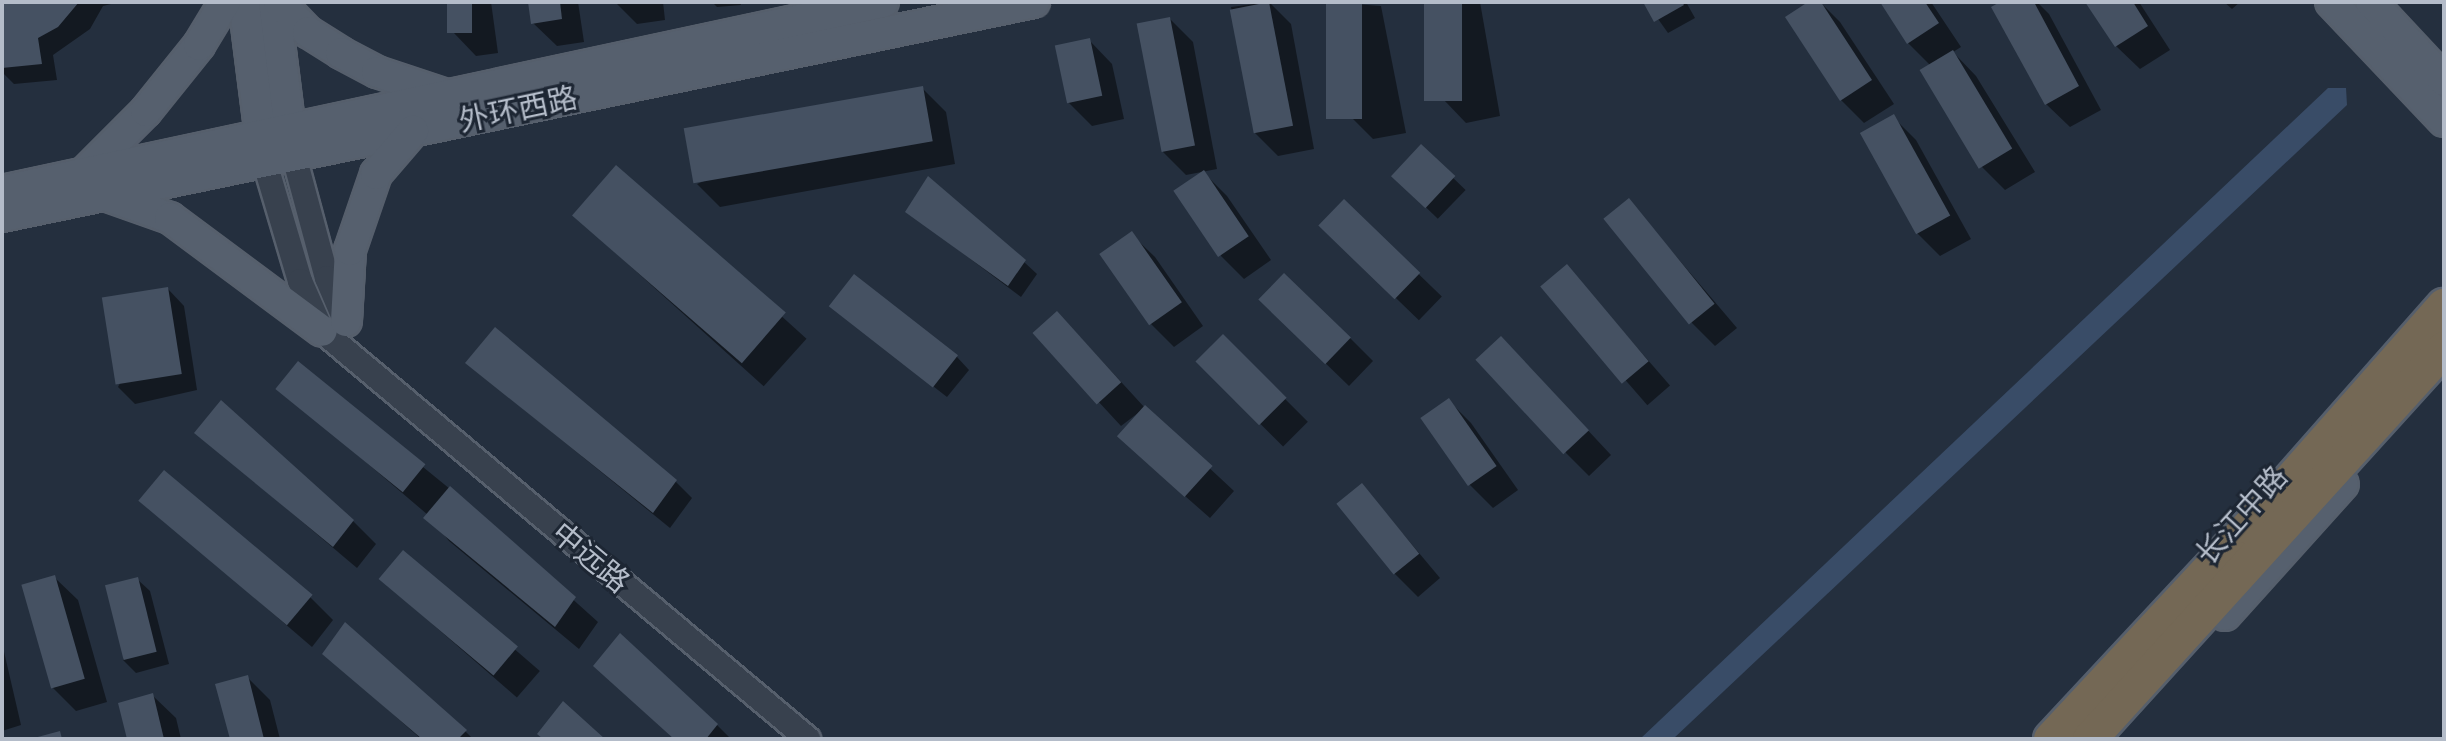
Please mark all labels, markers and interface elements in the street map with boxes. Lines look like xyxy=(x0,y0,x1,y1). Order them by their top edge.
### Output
street label: 外环西路 xyxy=(456,79,580,139)
street label: 长江中路 xyxy=(2187,458,2295,572)
street label: 中远路 xyxy=(545,514,637,600)

